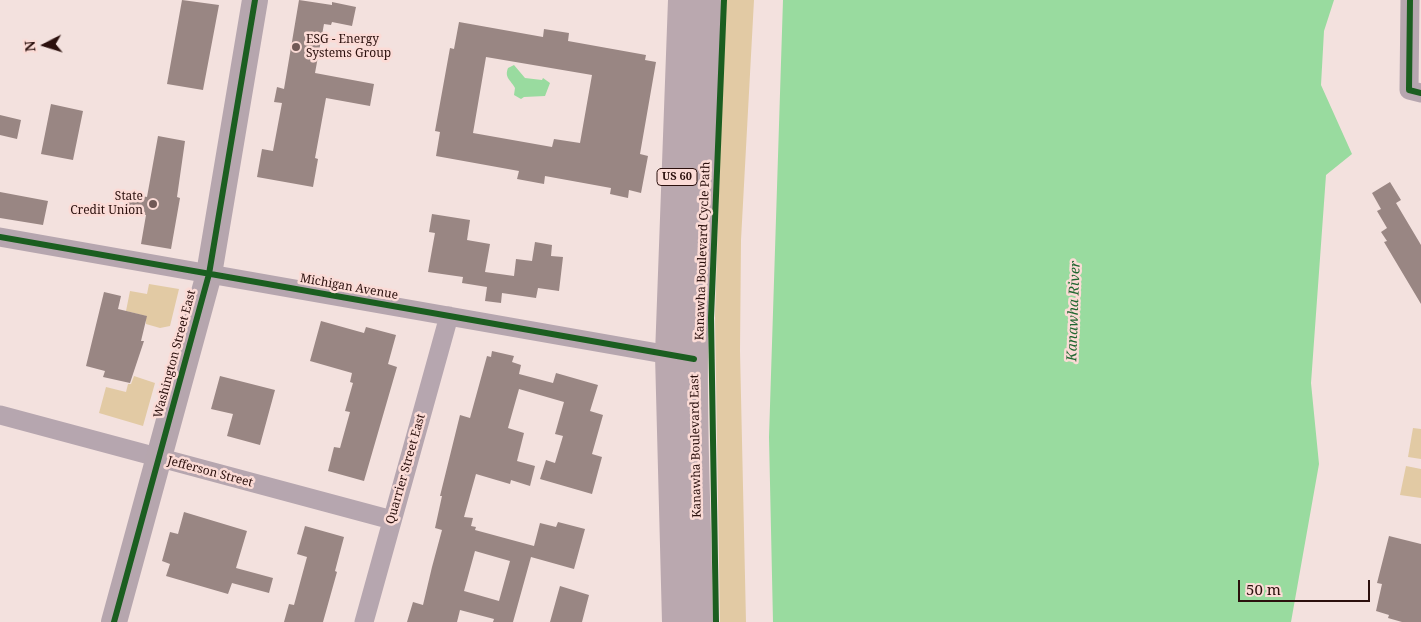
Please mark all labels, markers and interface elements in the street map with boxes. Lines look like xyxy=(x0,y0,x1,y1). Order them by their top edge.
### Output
north arrow xyxy=(20,20,70,70)
place label: ESG - Energy Systems Group xyxy=(306,33,391,61)
text: N xyxy=(20,40,40,53)
marker: ESG - Energy Systems Group xyxy=(290,41,302,53)
street label: Kanawha Boulevard Cycle Path xyxy=(693,161,713,341)
road number: US 60 xyxy=(657,168,697,186)
place label: State Credit Union xyxy=(70,190,143,218)
marker: State Credit Union xyxy=(147,198,159,210)
water label: Kanawha River xyxy=(1064,260,1084,362)
street label: Michigan Avenue xyxy=(299,271,399,303)
street label: Washington Street East xyxy=(151,288,199,420)
street label: Kanawha Boulevard East xyxy=(688,374,704,518)
street label: Quarrier Street East xyxy=(383,412,429,526)
street label: Jefferson Street xyxy=(166,454,254,490)
scale bar xyxy=(1241,570,1374,602)
text: 50 m xyxy=(1246,579,1281,599)

